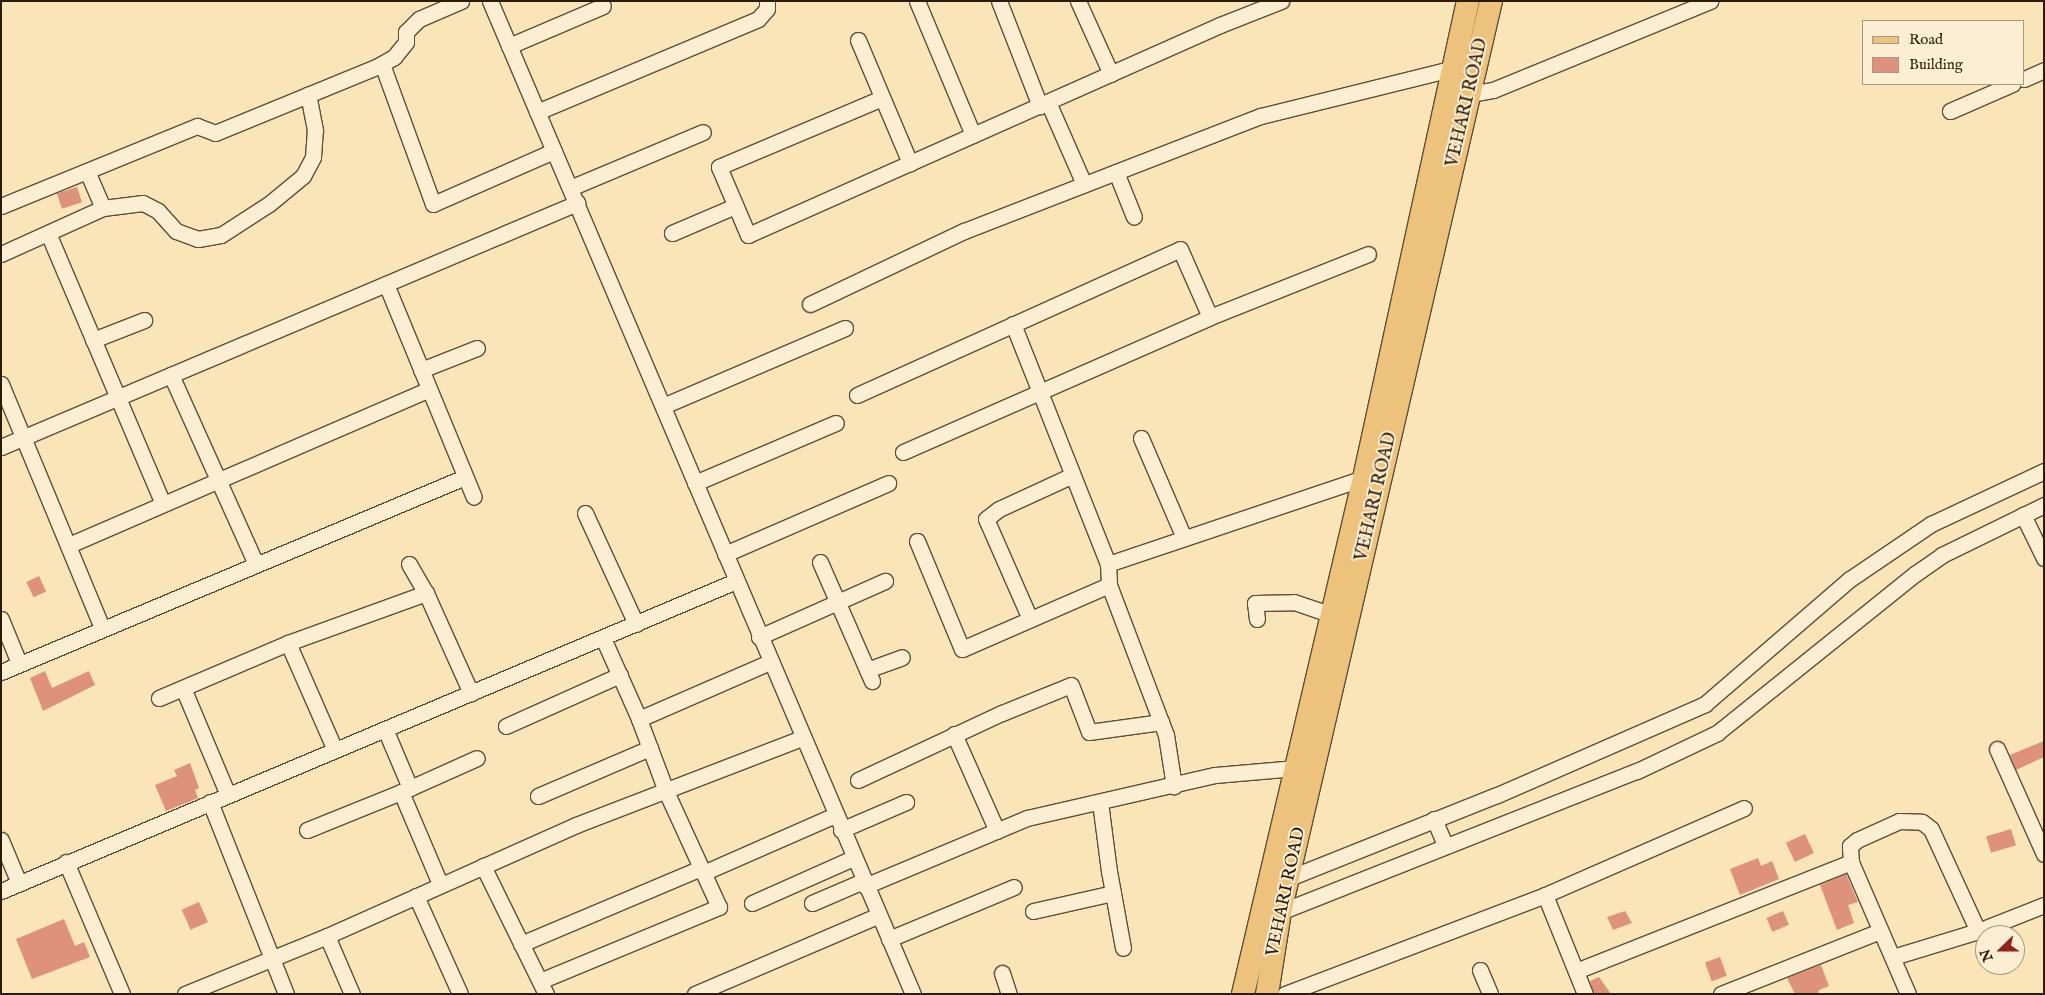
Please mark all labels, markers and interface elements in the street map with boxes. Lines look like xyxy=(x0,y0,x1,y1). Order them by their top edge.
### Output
legend xyxy=(1862,20,2025,85)
text: Road xyxy=(1909,30,1943,49)
street label: VEHARI ROAD xyxy=(1443,36,1493,170)
text: Building xyxy=(1909,55,1963,74)
street label: VEHARI ROAD xyxy=(1352,430,1402,564)
street label: VEHARI ROAD xyxy=(1263,825,1311,959)
north arrow xyxy=(1975,925,2025,975)
text: N xyxy=(1976,946,1998,964)

